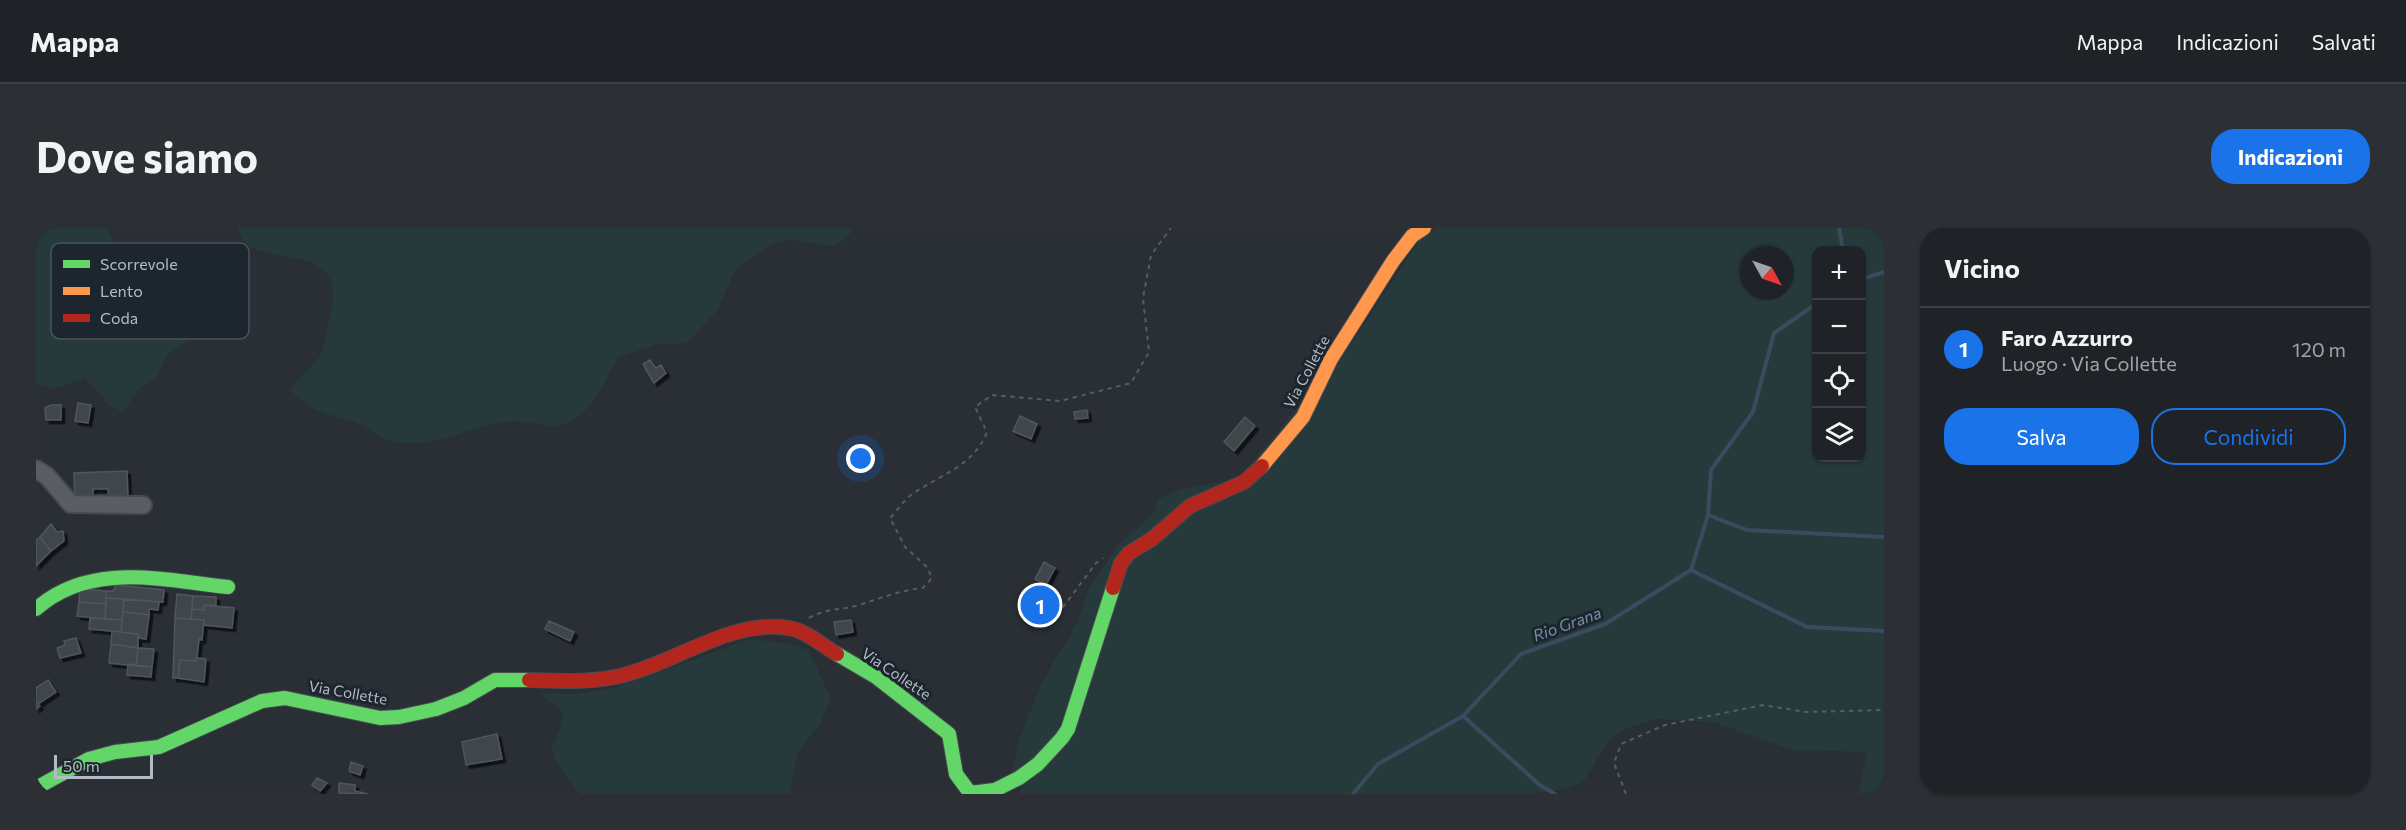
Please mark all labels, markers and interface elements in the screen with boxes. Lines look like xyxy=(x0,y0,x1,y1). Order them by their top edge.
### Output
text: Mappa xyxy=(30,24,119,58)
text: Mappa xyxy=(2076,29,2143,54)
text: Indicazioni xyxy=(2176,29,2279,54)
text: Salvati xyxy=(2312,29,2376,54)
button: Indicazioni xyxy=(2211,129,2370,184)
text: Dove siamo xyxy=(36,130,258,182)
legend xyxy=(51,243,249,339)
north arrow xyxy=(1740,246,1794,300)
map controls xyxy=(1812,246,1866,462)
button: + xyxy=(1812,246,1866,300)
text: Vicino xyxy=(1944,252,2020,283)
text: Scorrevole xyxy=(100,254,178,273)
text: Lento xyxy=(100,281,143,300)
button: − xyxy=(1812,300,1866,354)
text: Coda xyxy=(100,308,138,327)
text: Faro Azzurro xyxy=(2001,324,2133,351)
street label: Via Collette xyxy=(1279,332,1333,411)
text: 1 xyxy=(1959,337,1968,361)
text: 120 m xyxy=(2292,337,2346,361)
text: Luogo · Via Collette xyxy=(2001,351,2177,375)
button: locate xyxy=(1812,354,1866,408)
button: layers xyxy=(1812,408,1866,462)
button: Salva xyxy=(1944,408,2139,465)
button: Condividi xyxy=(2151,408,2346,465)
your location xyxy=(846,444,875,473)
pin: 1 xyxy=(1020,582,1060,628)
water label: Rio Grana xyxy=(1530,602,1604,645)
street label: Via Collette xyxy=(859,643,935,703)
street label: Via Collette xyxy=(307,676,389,708)
scale bar xyxy=(54,752,153,780)
text: 50 m xyxy=(63,756,100,775)

